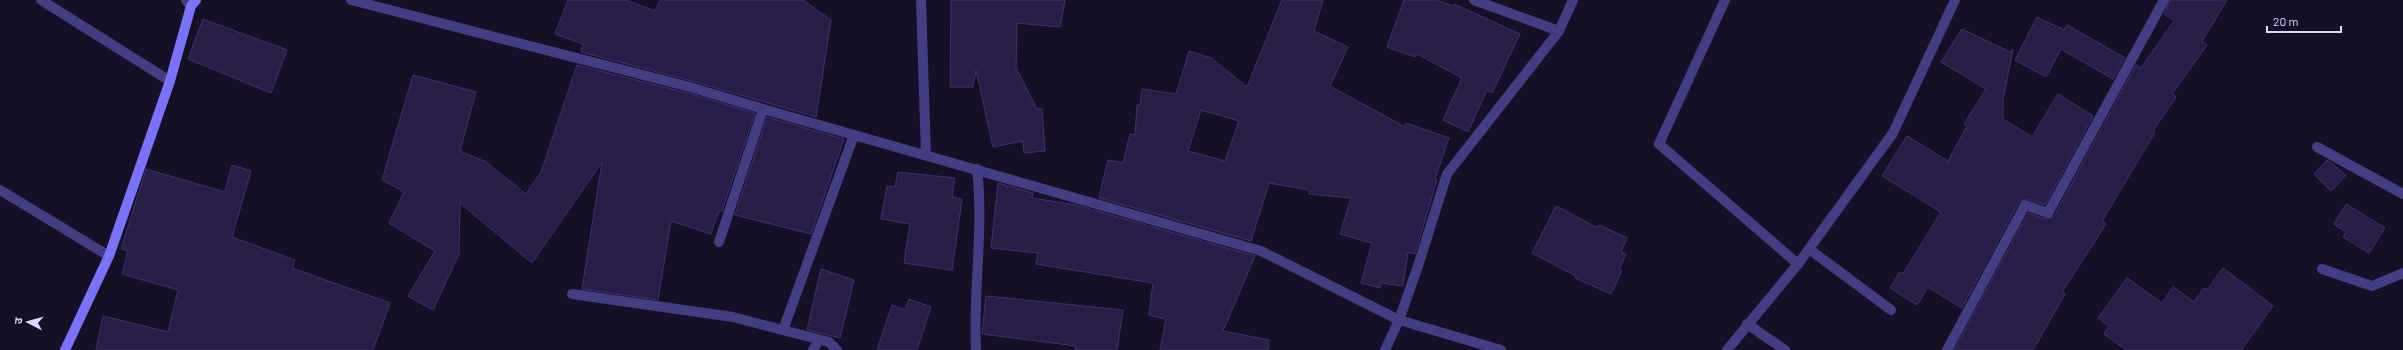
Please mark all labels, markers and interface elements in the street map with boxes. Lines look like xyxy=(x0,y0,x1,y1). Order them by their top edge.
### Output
scale bar xyxy=(2267,8,2341,34)
text: 20 m xyxy=(2273,14,2299,28)
north arrow xyxy=(8,302,48,342)
text: उ xyxy=(11,316,24,325)

